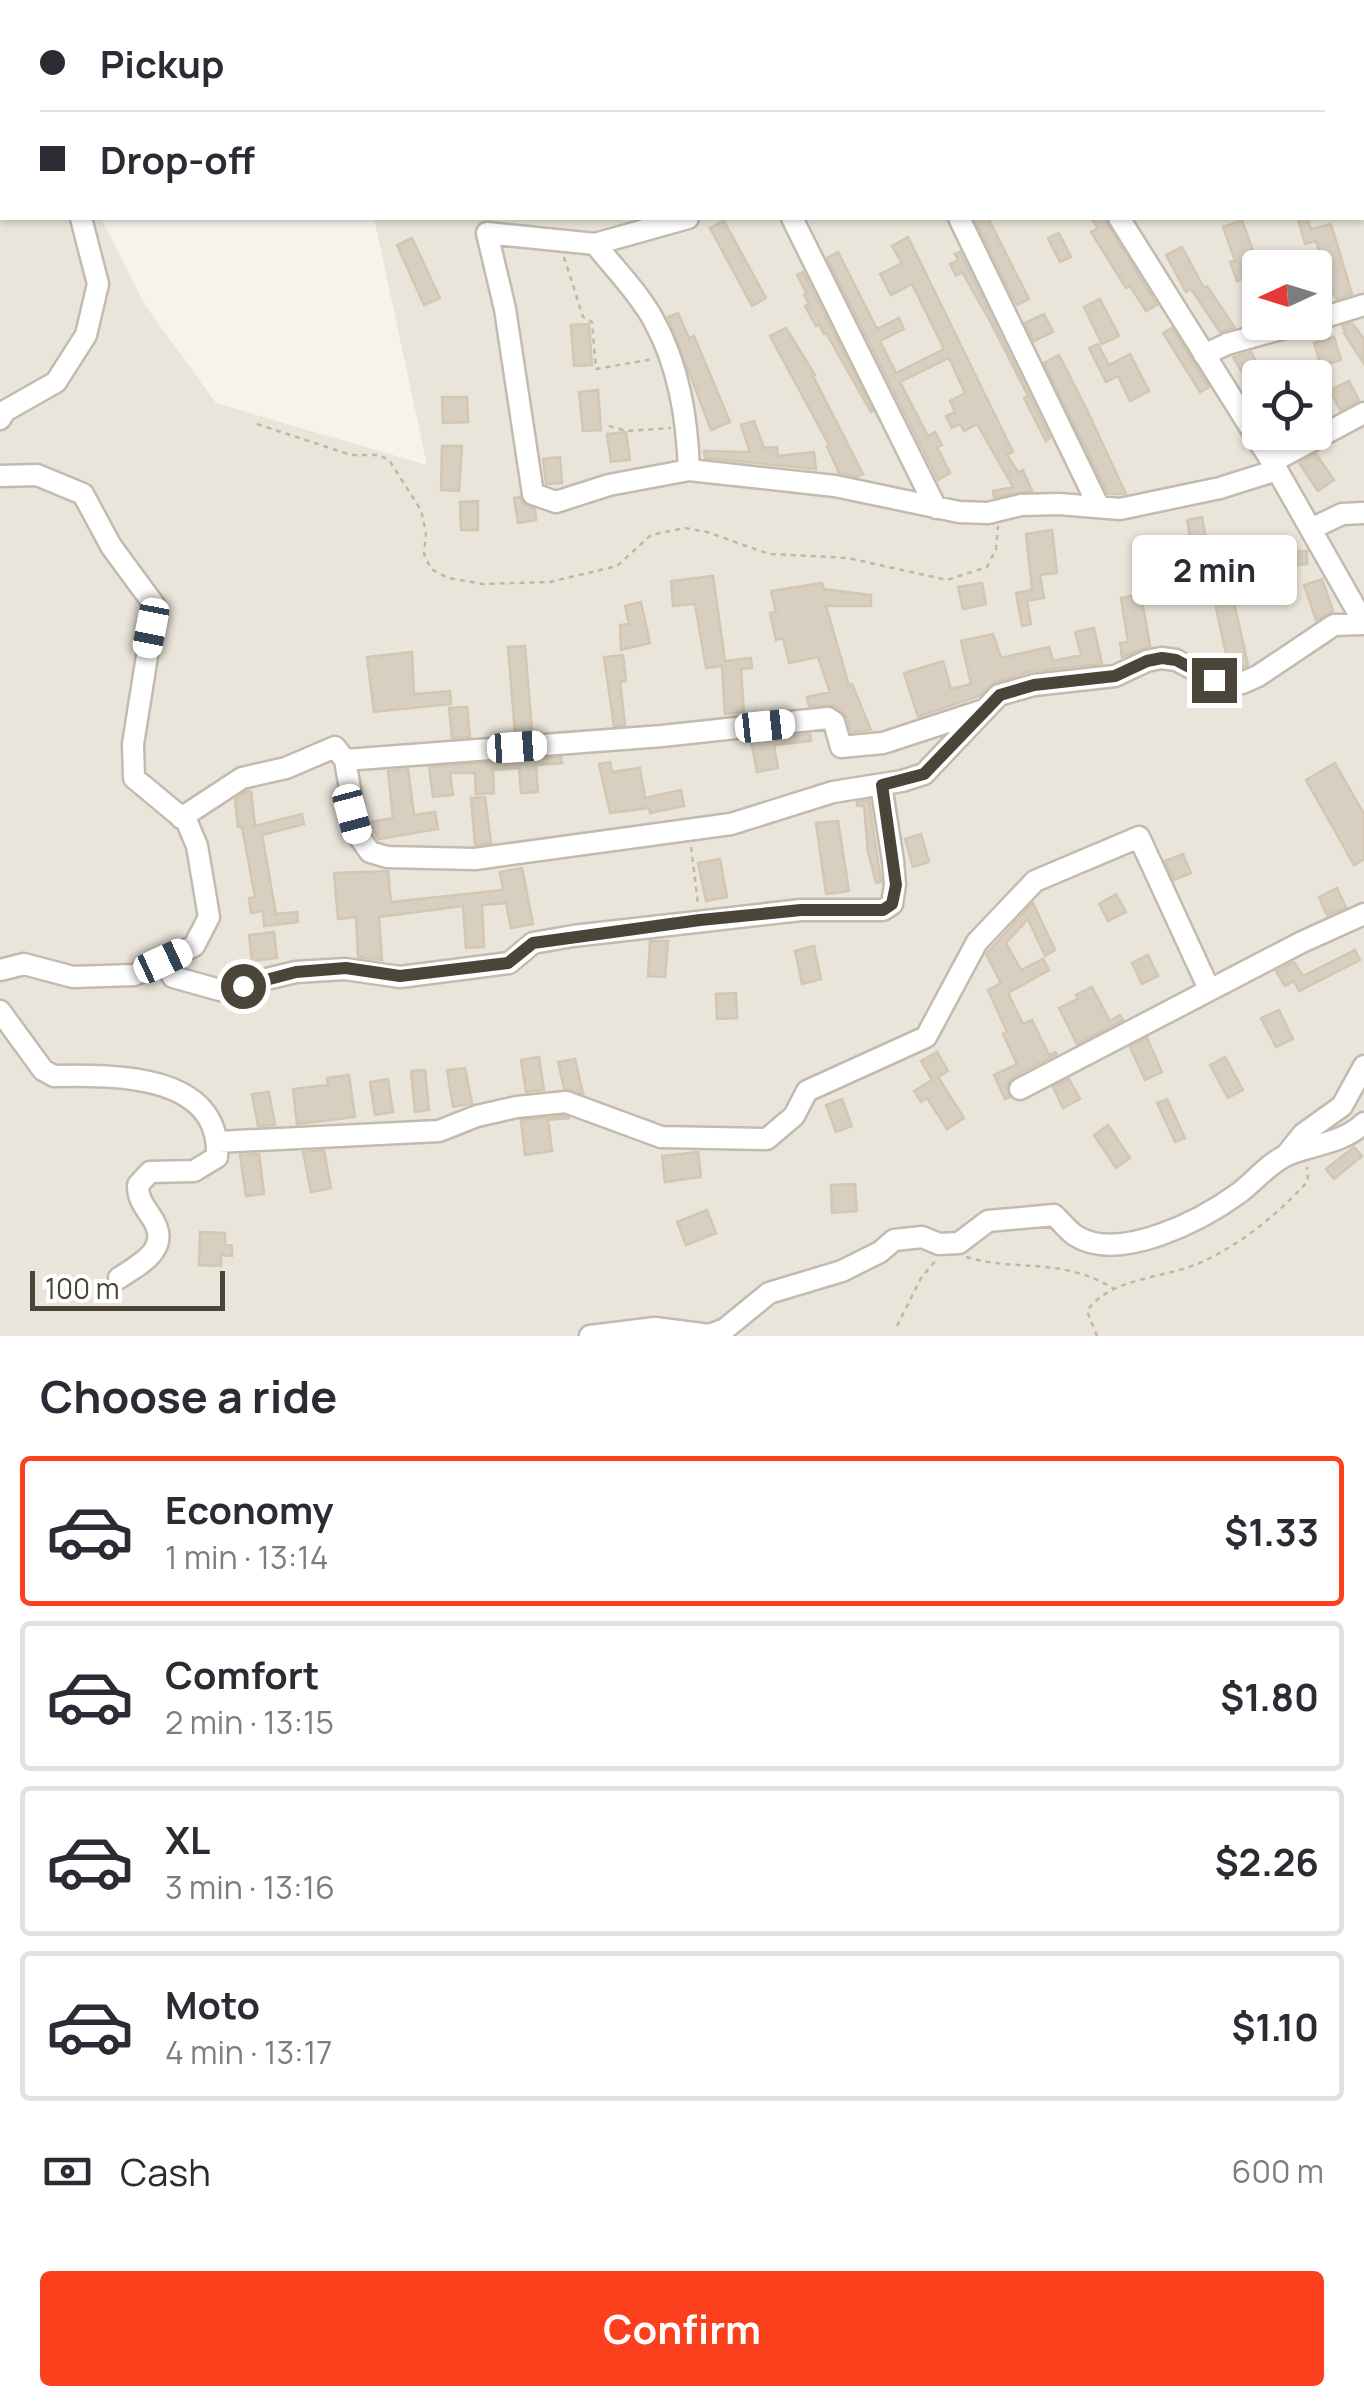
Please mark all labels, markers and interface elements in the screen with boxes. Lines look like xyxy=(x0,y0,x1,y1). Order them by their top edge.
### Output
text: Pickup xyxy=(100,37,224,89)
text: Drop-off xyxy=(100,133,255,185)
north arrow xyxy=(1242,250,1332,340)
map controls xyxy=(1242,250,1332,450)
button: locate xyxy=(1242,360,1332,450)
callout: 2 min xyxy=(1132,535,1296,605)
text: 2 min xyxy=(1173,548,1256,592)
car xyxy=(131,596,171,660)
route end xyxy=(1192,658,1237,703)
car xyxy=(734,708,796,744)
car xyxy=(486,730,548,764)
car xyxy=(330,781,374,847)
car xyxy=(129,935,197,987)
route start xyxy=(221,964,266,1009)
scale bar xyxy=(30,1266,225,1310)
text: 100 m xyxy=(45,1269,119,1307)
text: Choose a ride xyxy=(40,1365,337,1427)
text: Economy xyxy=(165,1483,334,1535)
icon: car xyxy=(45,1486,135,1576)
text: $1.33 xyxy=(1224,1505,1319,1557)
text: 1 min · 13:14 xyxy=(165,1535,329,1579)
text: Comfort xyxy=(165,1648,319,1700)
icon: car xyxy=(45,1651,135,1741)
text: $1.80 xyxy=(1220,1670,1319,1722)
text: 2 min · 13:15 xyxy=(165,1700,334,1744)
text: XL xyxy=(165,1813,210,1865)
icon: car xyxy=(45,1816,135,1906)
text: $2.26 xyxy=(1215,1835,1319,1887)
text: 3 min · 13:16 xyxy=(165,1865,335,1909)
text: Moto xyxy=(165,1978,260,2030)
icon: car xyxy=(45,1981,135,2071)
text: $1.10 xyxy=(1231,2000,1319,2052)
text: 4 min · 13:17 xyxy=(165,2030,332,2074)
icon: cash xyxy=(40,2144,95,2199)
text: Cash xyxy=(120,2145,211,2197)
text: 600 m xyxy=(1232,2149,1324,2193)
button: Confirm xyxy=(40,2271,1324,2386)

